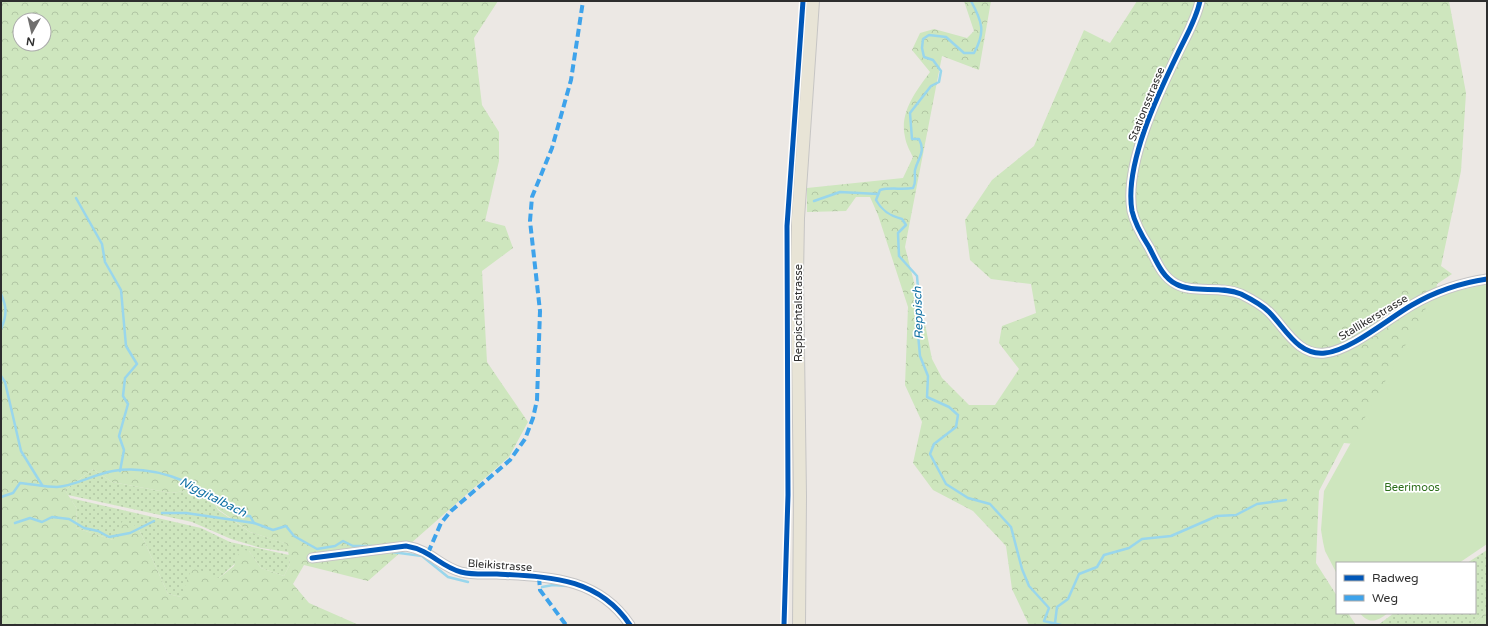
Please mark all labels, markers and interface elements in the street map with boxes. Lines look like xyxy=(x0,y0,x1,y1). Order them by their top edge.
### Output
north arrow xyxy=(12,12,52,52)
text: N xyxy=(25,34,36,48)
street label: Stationsstrasse xyxy=(1126,65,1167,143)
street label: Reppischtalstrasse xyxy=(792,264,805,362)
water label: Reppisch xyxy=(910,286,926,340)
street label: Stallikerstrasse xyxy=(1336,292,1410,343)
water label: Niggitalbach xyxy=(177,474,249,520)
park label: Beerimoos xyxy=(1384,481,1440,494)
street label: Bleikistrasse xyxy=(467,557,533,574)
legend xyxy=(1336,562,1476,614)
text: Radweg xyxy=(1372,571,1419,585)
text: Weg xyxy=(1372,591,1398,605)

